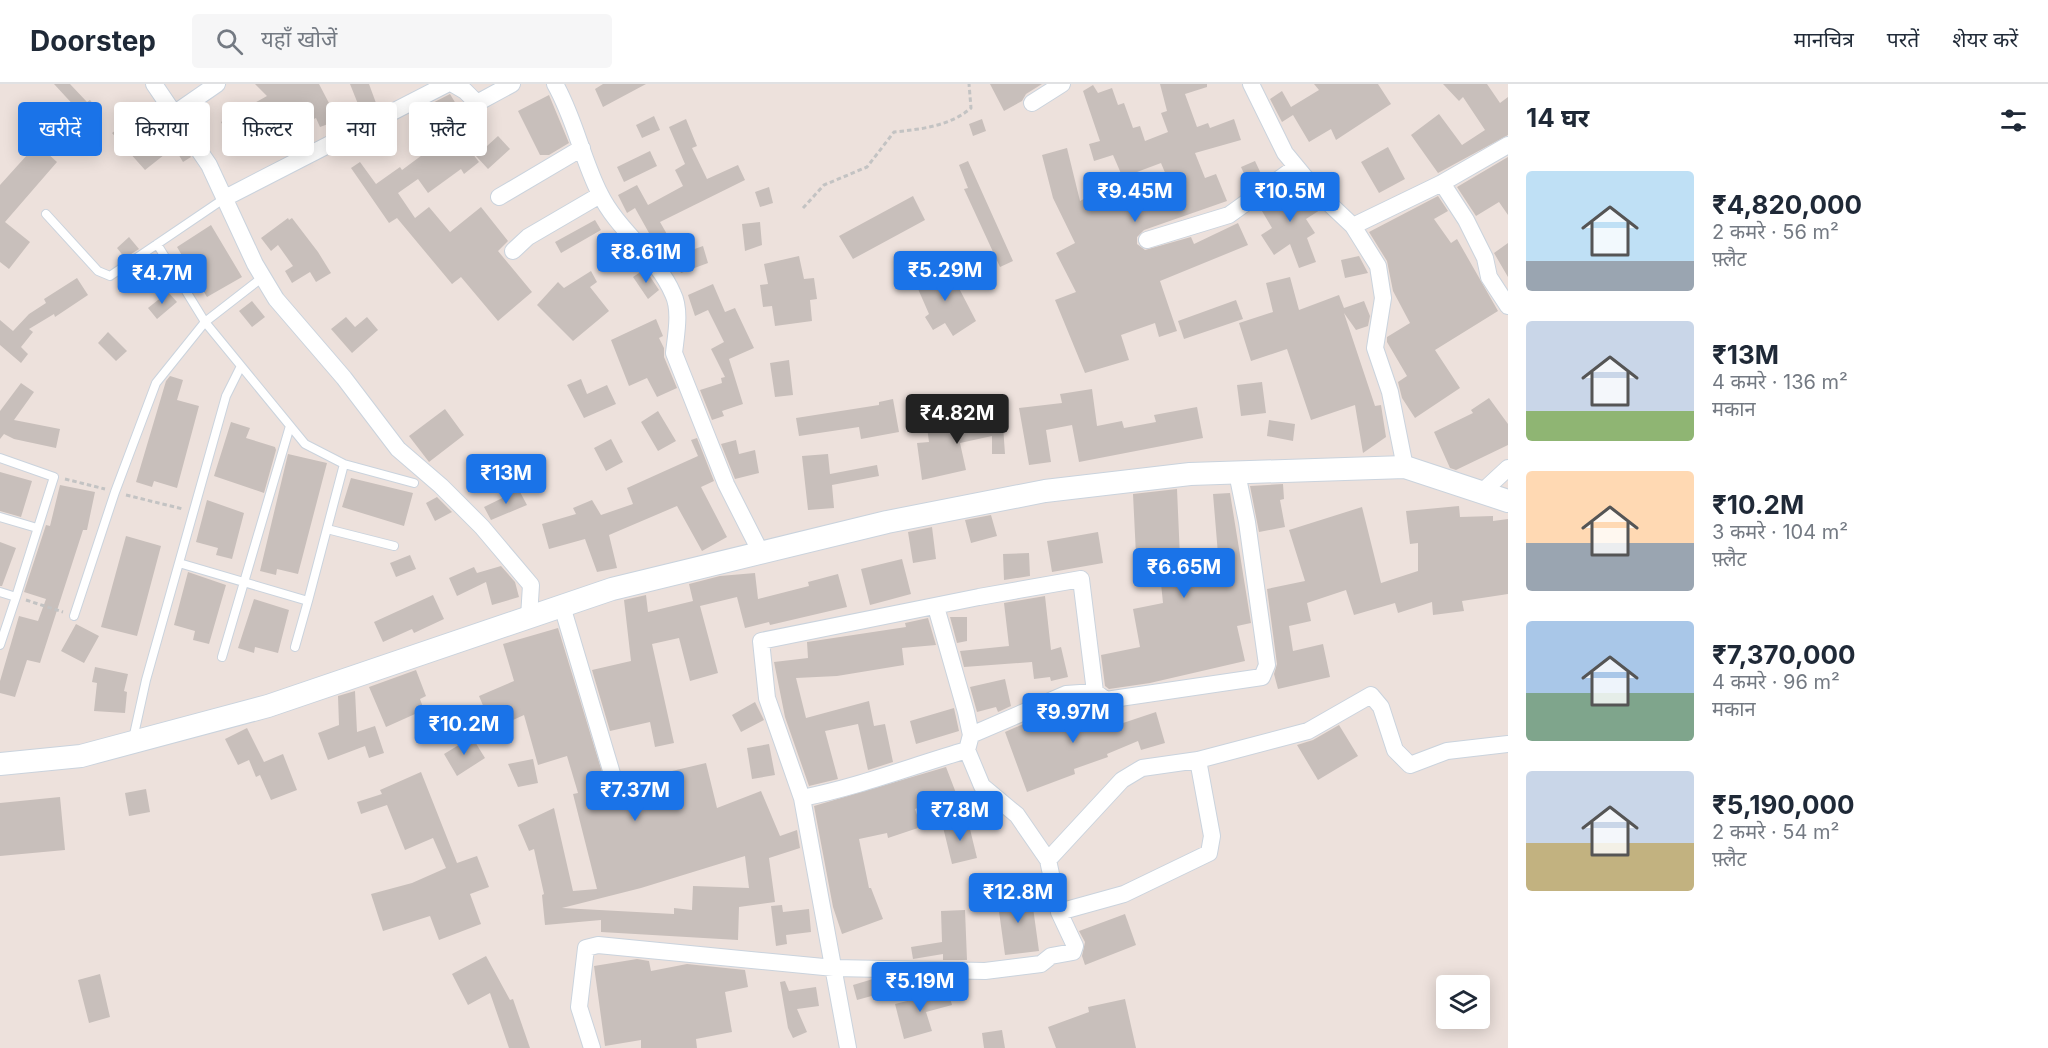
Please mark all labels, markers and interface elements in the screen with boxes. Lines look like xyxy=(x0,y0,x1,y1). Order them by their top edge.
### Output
search box xyxy=(192,14,612,68)
text: Doorstep xyxy=(30,24,156,58)
icon: search xyxy=(213,25,246,58)
text: यहाँ खोजें xyxy=(261,26,337,52)
text: मानचित्र xyxy=(1794,27,1854,52)
text: परतें xyxy=(1887,27,1919,52)
text: शेयर करें xyxy=(1952,27,2018,52)
chip: खरीदें xyxy=(18,102,102,156)
chip: किराया xyxy=(114,102,210,156)
chip: फ़िल्टर xyxy=(222,102,314,156)
chip: नया xyxy=(326,102,397,156)
chip: फ़्लैट xyxy=(409,102,487,156)
text: 14 घर xyxy=(1526,102,1589,133)
icon: filters xyxy=(1997,104,2030,137)
pin: ₹9.45M xyxy=(1086,172,1184,223)
pin: ₹10.5M xyxy=(1241,172,1339,223)
text: ₹9.45M xyxy=(1097,179,1173,203)
text: ₹10.5M xyxy=(1255,179,1325,203)
text: ₹4,820,000 xyxy=(1712,189,1862,220)
icon: home xyxy=(1574,195,1646,267)
text: 2 कमरे · 56 m² xyxy=(1712,220,1839,244)
pin: ₹8.61M xyxy=(597,233,695,284)
text: ₹8.61M xyxy=(611,240,681,264)
text: फ़्लैट xyxy=(1712,247,1747,271)
pin: ₹5.29M xyxy=(896,251,994,302)
pin: ₹4.7M xyxy=(120,254,204,305)
text: ₹5.29M xyxy=(908,258,982,282)
text: ₹4.7M xyxy=(132,261,192,285)
text: ₹13M xyxy=(1712,339,1779,370)
icon: home xyxy=(1574,345,1646,417)
text: 4 कमरे · 136 m² xyxy=(1712,370,1848,394)
pin: ₹4.82M xyxy=(908,394,1006,445)
text: मकान xyxy=(1712,397,1756,421)
text: ₹4.82M xyxy=(920,401,994,425)
pin: ₹13M xyxy=(470,454,542,505)
text: ₹13M xyxy=(480,461,532,485)
text: ₹10.2M xyxy=(1712,489,1804,520)
icon: home xyxy=(1574,495,1646,567)
text: 3 कमरे · 104 m² xyxy=(1712,520,1848,544)
text: फ़्लैट xyxy=(1712,547,1747,571)
pin: ₹6.65M xyxy=(1135,548,1233,599)
text: ₹6.65M xyxy=(1147,555,1221,579)
text: ₹7,370,000 xyxy=(1712,639,1856,670)
icon: home xyxy=(1574,645,1646,717)
text: 4 कमरे · 96 m² xyxy=(1712,670,1840,694)
pin: ₹9.97M xyxy=(1024,693,1122,744)
text: मकान xyxy=(1712,697,1756,721)
text: ₹9.97M xyxy=(1036,700,1110,724)
pin: ₹10.2M xyxy=(415,705,513,756)
text: ₹10.2M xyxy=(429,712,499,736)
pin: ₹7.37M xyxy=(586,771,684,822)
text: ₹7.37M xyxy=(600,778,670,802)
text: ₹5,190,000 xyxy=(1712,789,1855,820)
pin: ₹7.8M xyxy=(918,791,1002,842)
icon: home xyxy=(1574,795,1646,867)
text: ₹7.8M xyxy=(931,798,989,822)
text: 2 कमरे · 54 m² xyxy=(1712,820,1839,844)
text: फ़्लैट xyxy=(1712,847,1747,871)
pin: ₹12.8M xyxy=(969,873,1067,924)
text: ₹12.8M xyxy=(983,880,1053,904)
pin: ₹5.19M xyxy=(871,962,969,1013)
text: ₹5.19M xyxy=(886,969,954,993)
map controls xyxy=(1436,975,1490,1029)
button: layers xyxy=(1436,975,1490,1029)

